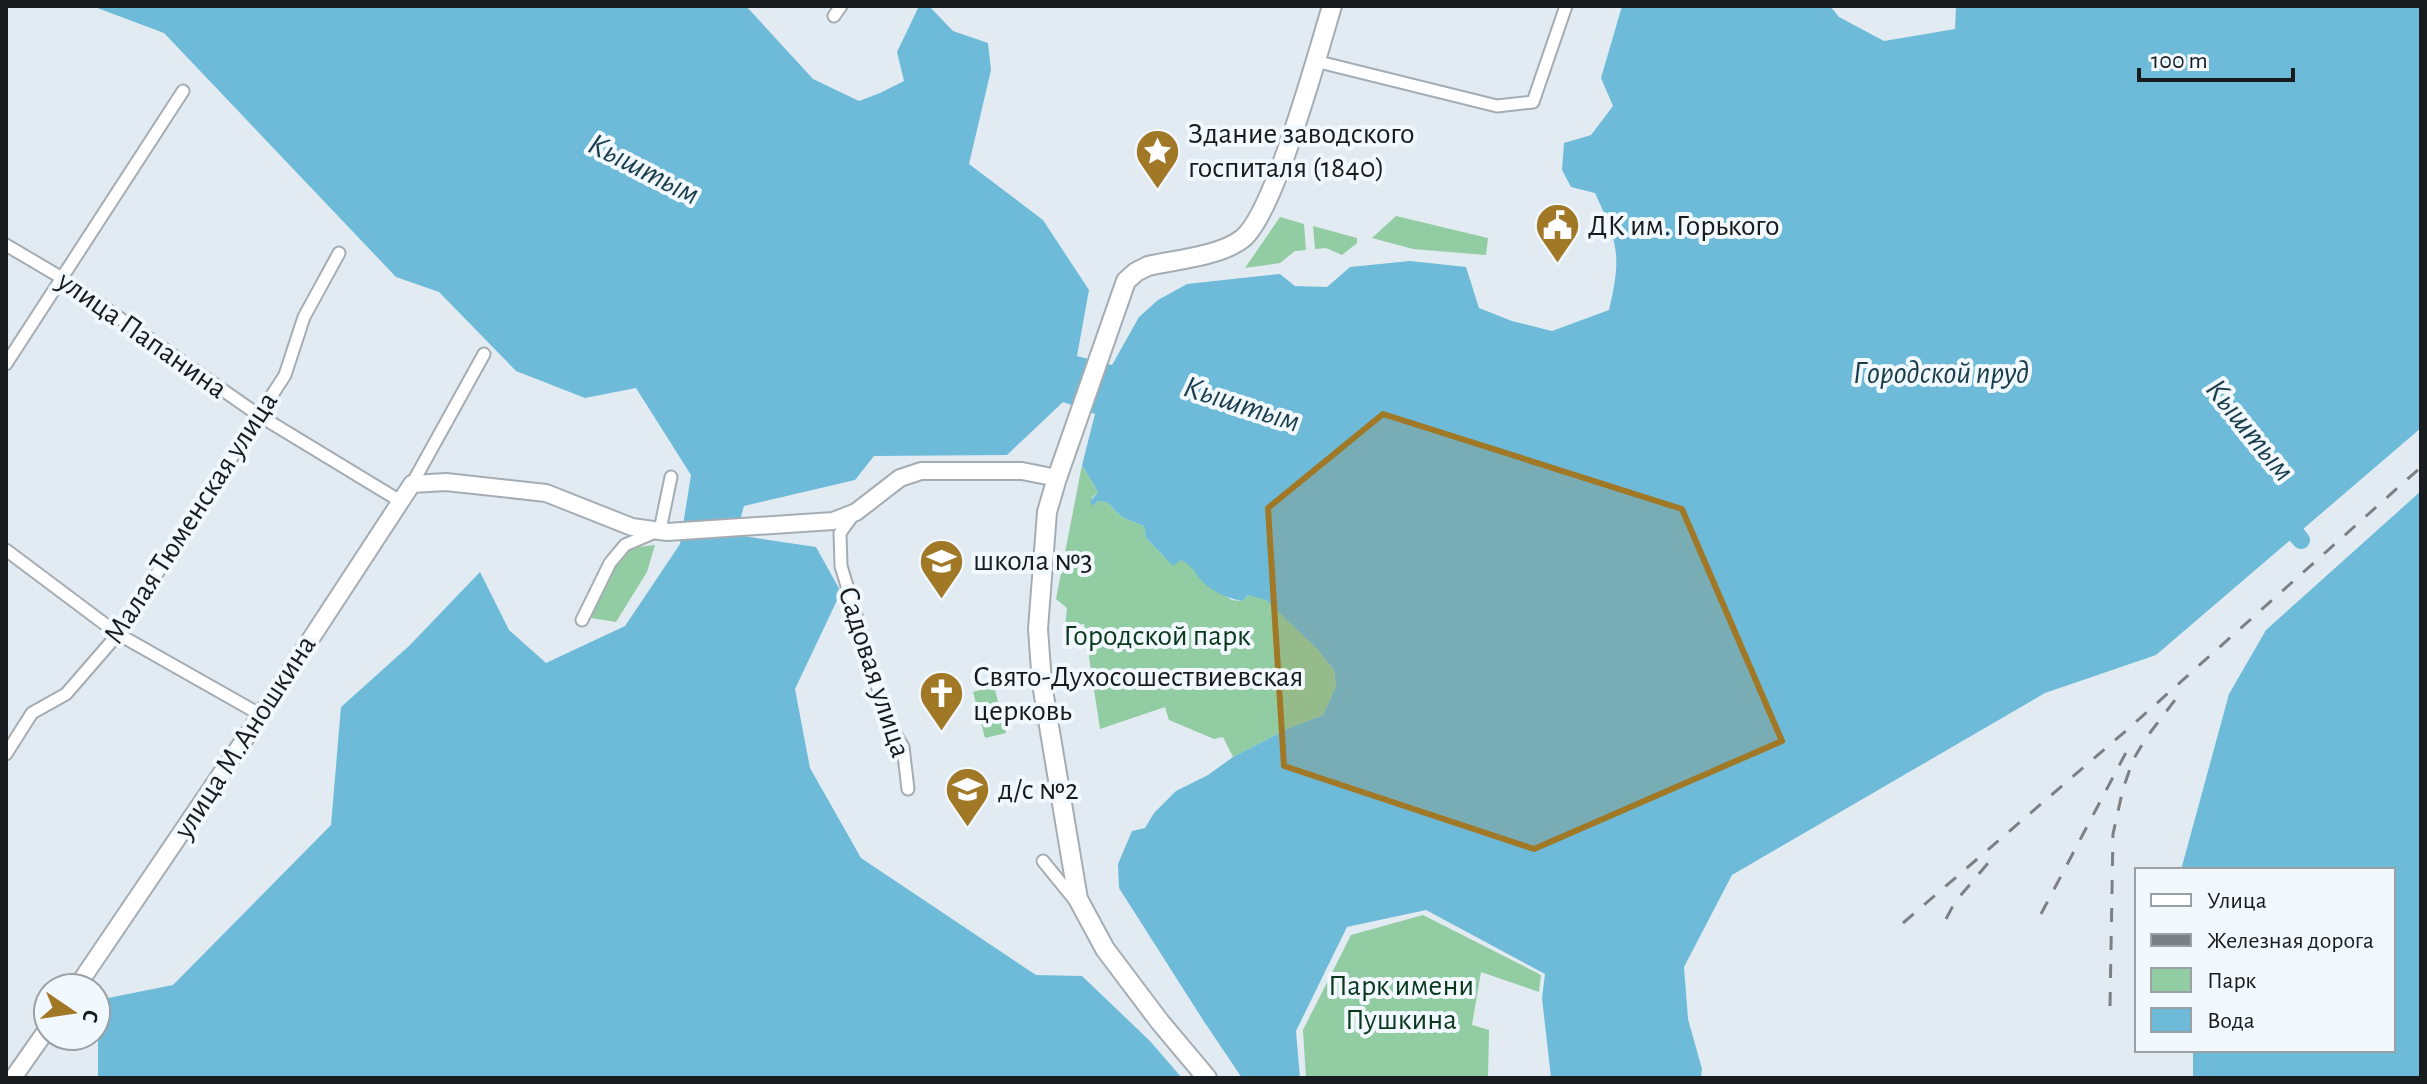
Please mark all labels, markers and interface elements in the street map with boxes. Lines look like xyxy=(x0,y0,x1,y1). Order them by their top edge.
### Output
scale bar xyxy=(2139,32,2293,82)
text: 100 m xyxy=(2151,49,2208,73)
place label: Здание заводского госпиталя (1840) xyxy=(1188,119,1415,183)
water label: Кыштым xyxy=(583,127,705,211)
place icon: Здание заводского госпиталя (1840) xyxy=(1133,127,1181,190)
public building icon: ДК им. Горького xyxy=(1533,202,1581,265)
place label: ДК им. Горького xyxy=(1588,211,1780,241)
street label: улица Папанина xyxy=(51,265,232,404)
water label: Городской пруд xyxy=(1853,357,2029,390)
water label: Кыштым xyxy=(1180,370,1304,438)
water label: Кыштым xyxy=(2200,373,2300,487)
street label: Малая Тюменская улица xyxy=(98,387,284,649)
school or university icon: школа №3 xyxy=(918,537,966,600)
place label: школа №3 xyxy=(973,546,1093,576)
street label: Садовая улица xyxy=(832,583,916,761)
park label: Городской парк xyxy=(1063,621,1251,651)
street label: улица М.Аношкина xyxy=(168,630,322,845)
place label: Свято-Духосошествиевская церковь xyxy=(973,662,1303,726)
church icon: Свято-Духосошествиевская церковь xyxy=(918,670,966,733)
school or university icon: д/с №2 xyxy=(943,766,991,829)
place label: д/с №2 xyxy=(998,775,1079,805)
legend xyxy=(2135,868,2395,1052)
text: Улица xyxy=(2207,889,2267,913)
text: Железная дорога xyxy=(2207,929,2374,953)
text: Парк xyxy=(2207,969,2256,993)
park label: Парк имени Пушкина xyxy=(1328,971,1474,1035)
north arrow xyxy=(32,972,112,1052)
text: С xyxy=(78,1008,103,1025)
text: Вода xyxy=(2207,1009,2255,1033)

